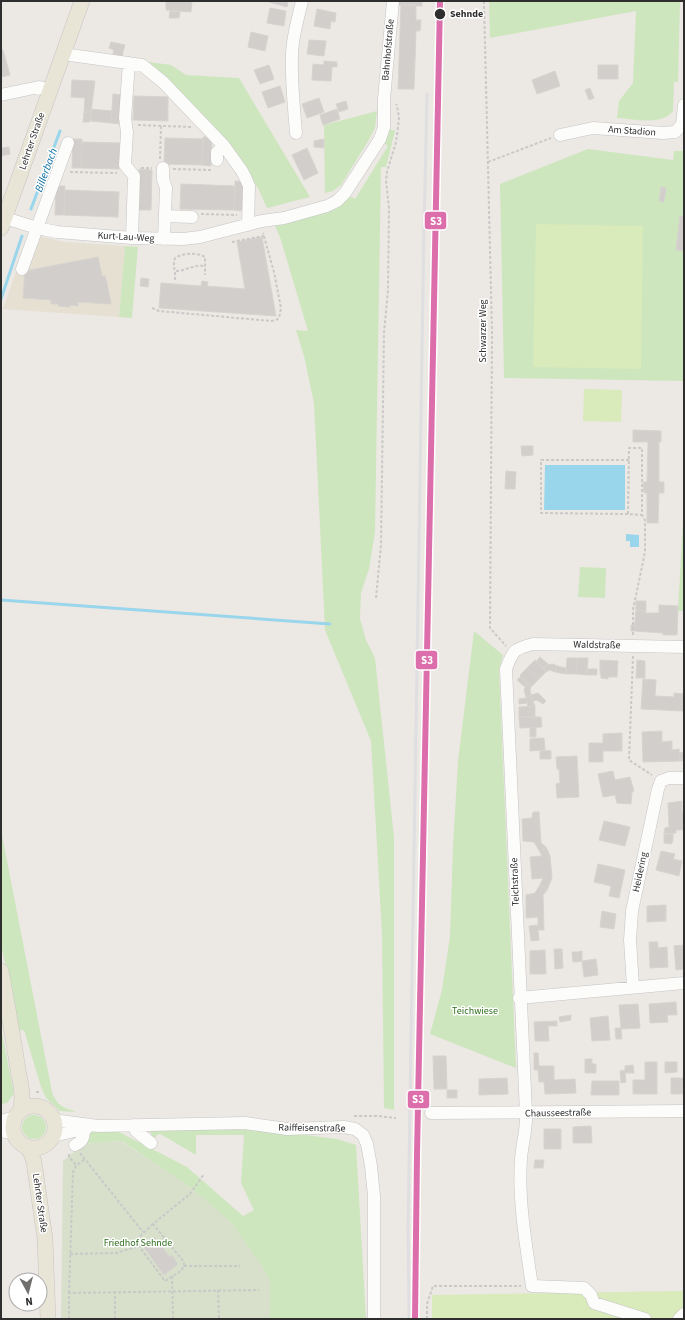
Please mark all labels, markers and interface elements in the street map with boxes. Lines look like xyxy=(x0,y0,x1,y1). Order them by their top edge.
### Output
marker: Sehnde xyxy=(433,7,447,21)
place label: Sehnde xyxy=(450,7,483,21)
street label: Bahnhofstraße xyxy=(378,19,398,81)
street label: Lehrter Straße xyxy=(16,110,48,172)
street label: Am Stadion xyxy=(608,122,656,140)
water label: Billerbach xyxy=(31,146,61,194)
line badge: S3 xyxy=(424,211,447,230)
text: S3 xyxy=(430,214,442,229)
street label: Kurt-Lau-Weg xyxy=(97,229,155,245)
street label: Schwarzer Weg xyxy=(476,299,490,363)
street label: Waldstraße xyxy=(573,638,621,652)
line badge: S3 xyxy=(415,650,438,670)
text: S3 xyxy=(421,653,433,668)
street label: Heidering xyxy=(629,851,651,893)
street label: Teichstraße xyxy=(507,857,523,906)
park label: Teichwiese xyxy=(452,1004,498,1018)
line badge: S3 xyxy=(407,1090,430,1109)
text: S3 xyxy=(412,1092,424,1107)
street label: Chausseestraße xyxy=(525,1105,591,1121)
street label: Raiffeisenstraße xyxy=(278,1120,346,1136)
street label: Lehrter Straße xyxy=(29,1172,51,1234)
park label: Friedhof Sehnde xyxy=(104,1236,172,1250)
north arrow xyxy=(8,1272,48,1312)
text: N xyxy=(25,1294,34,1309)

